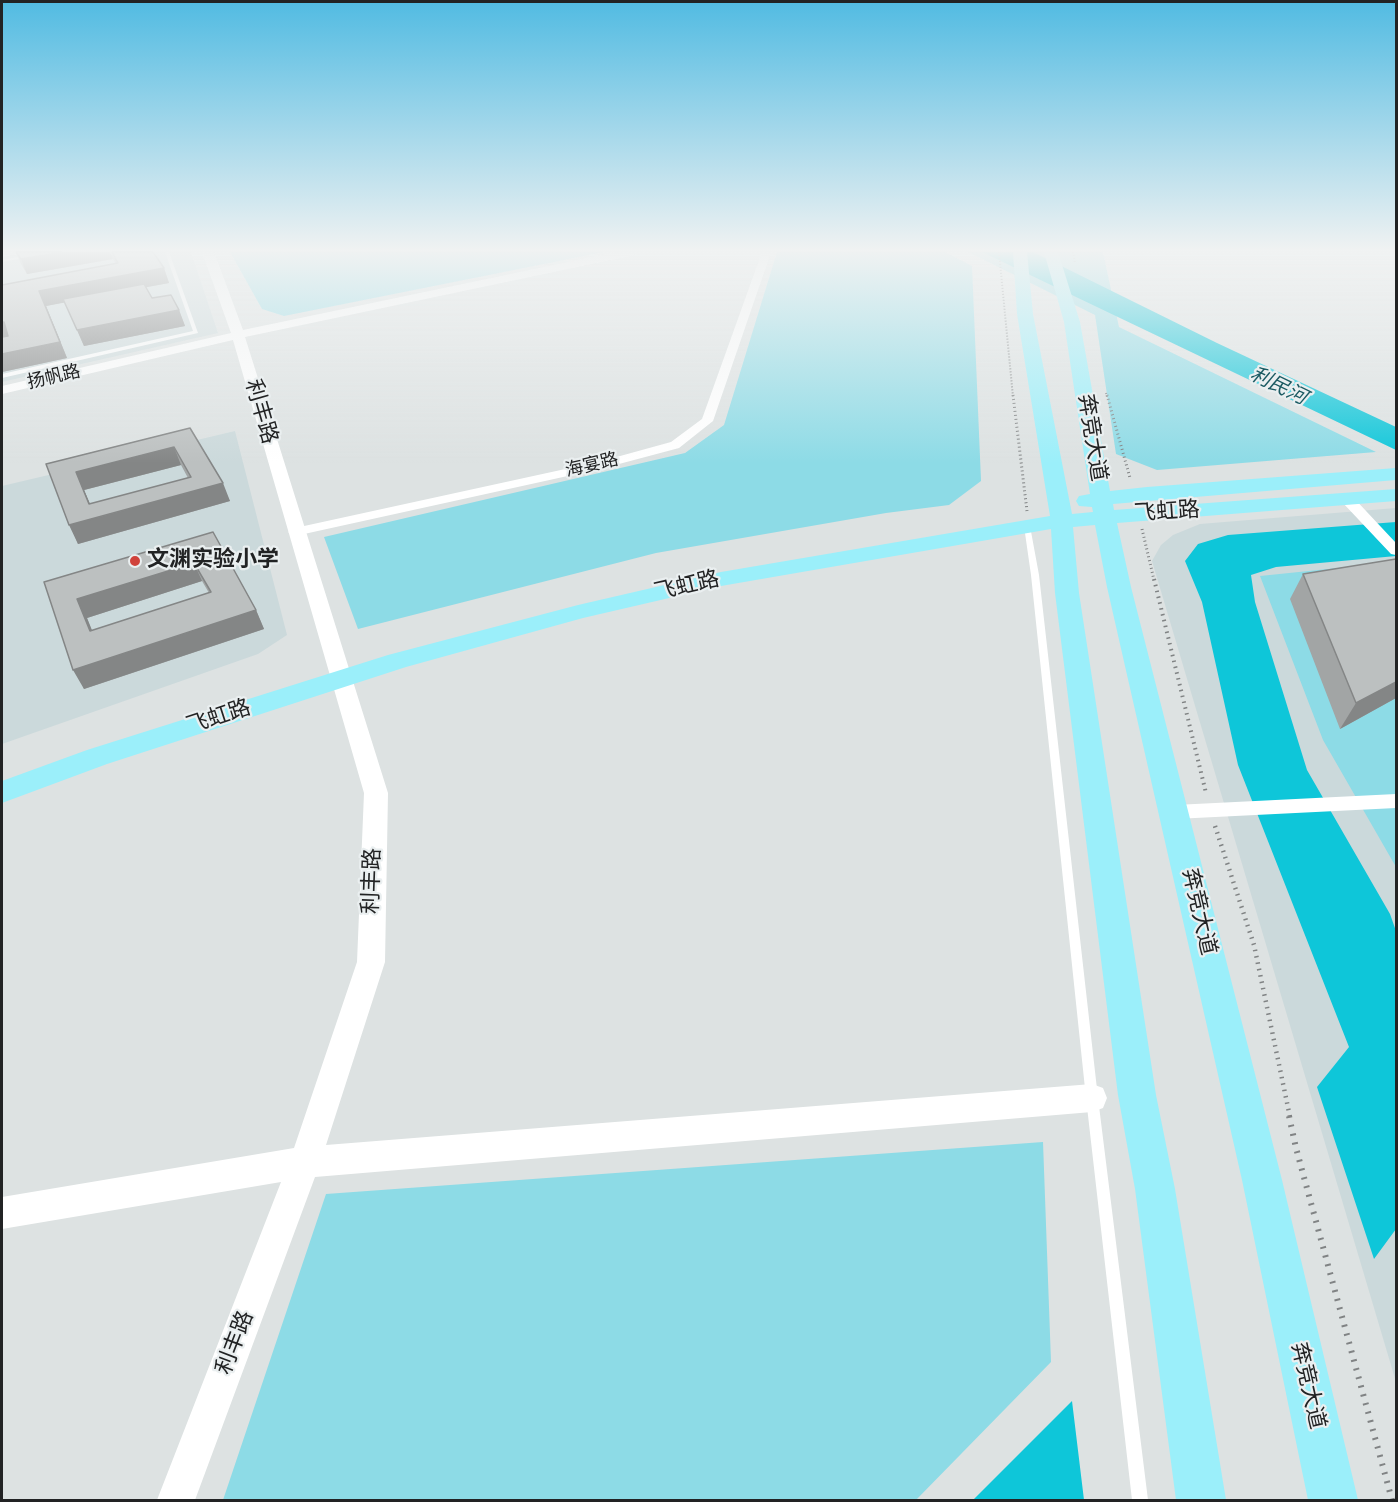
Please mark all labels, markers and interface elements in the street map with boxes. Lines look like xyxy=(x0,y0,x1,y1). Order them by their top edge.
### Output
street label: 扬帆路 xyxy=(25,361,83,395)
water label: 利民河 xyxy=(1246,363,1310,411)
street label: 利丰路 xyxy=(238,377,282,447)
street label: 奔竞大道 xyxy=(1071,392,1111,484)
street label: 海宴路 xyxy=(563,449,621,483)
street label: 飞虹路 xyxy=(1133,498,1201,528)
place label: 文渊实验小学 xyxy=(147,548,279,574)
marker: 文渊实验小学 xyxy=(128,554,142,568)
street label: 飞虹路 xyxy=(652,567,722,607)
street label: 飞虹路 xyxy=(184,695,254,741)
street label: 利丰路 xyxy=(359,848,387,914)
street label: 奔竞大道 xyxy=(1175,866,1221,958)
street label: 利丰路 xyxy=(212,1307,260,1379)
street label: 奔竞大道 xyxy=(1284,1340,1330,1432)

